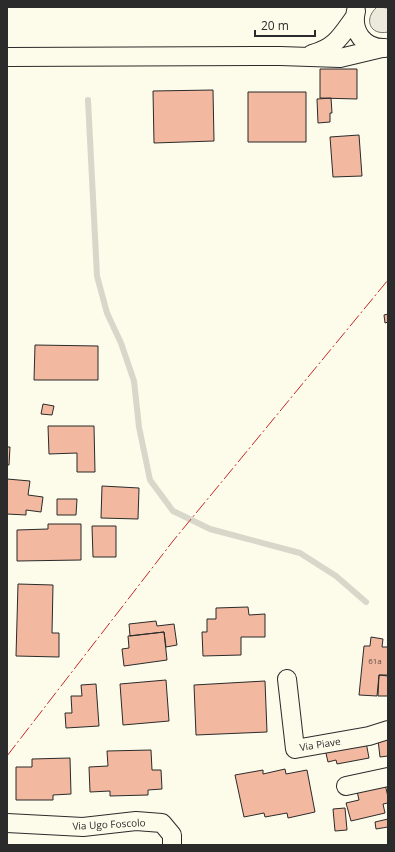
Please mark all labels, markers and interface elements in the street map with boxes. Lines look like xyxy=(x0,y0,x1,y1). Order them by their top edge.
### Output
scale bar xyxy=(255,12,315,38)
text: 20 m xyxy=(261,17,289,34)
house number: 61a xyxy=(368,655,382,666)
street label: Via Piave xyxy=(298,734,342,754)
street label: Via Ugo Foscolo xyxy=(72,815,146,833)

